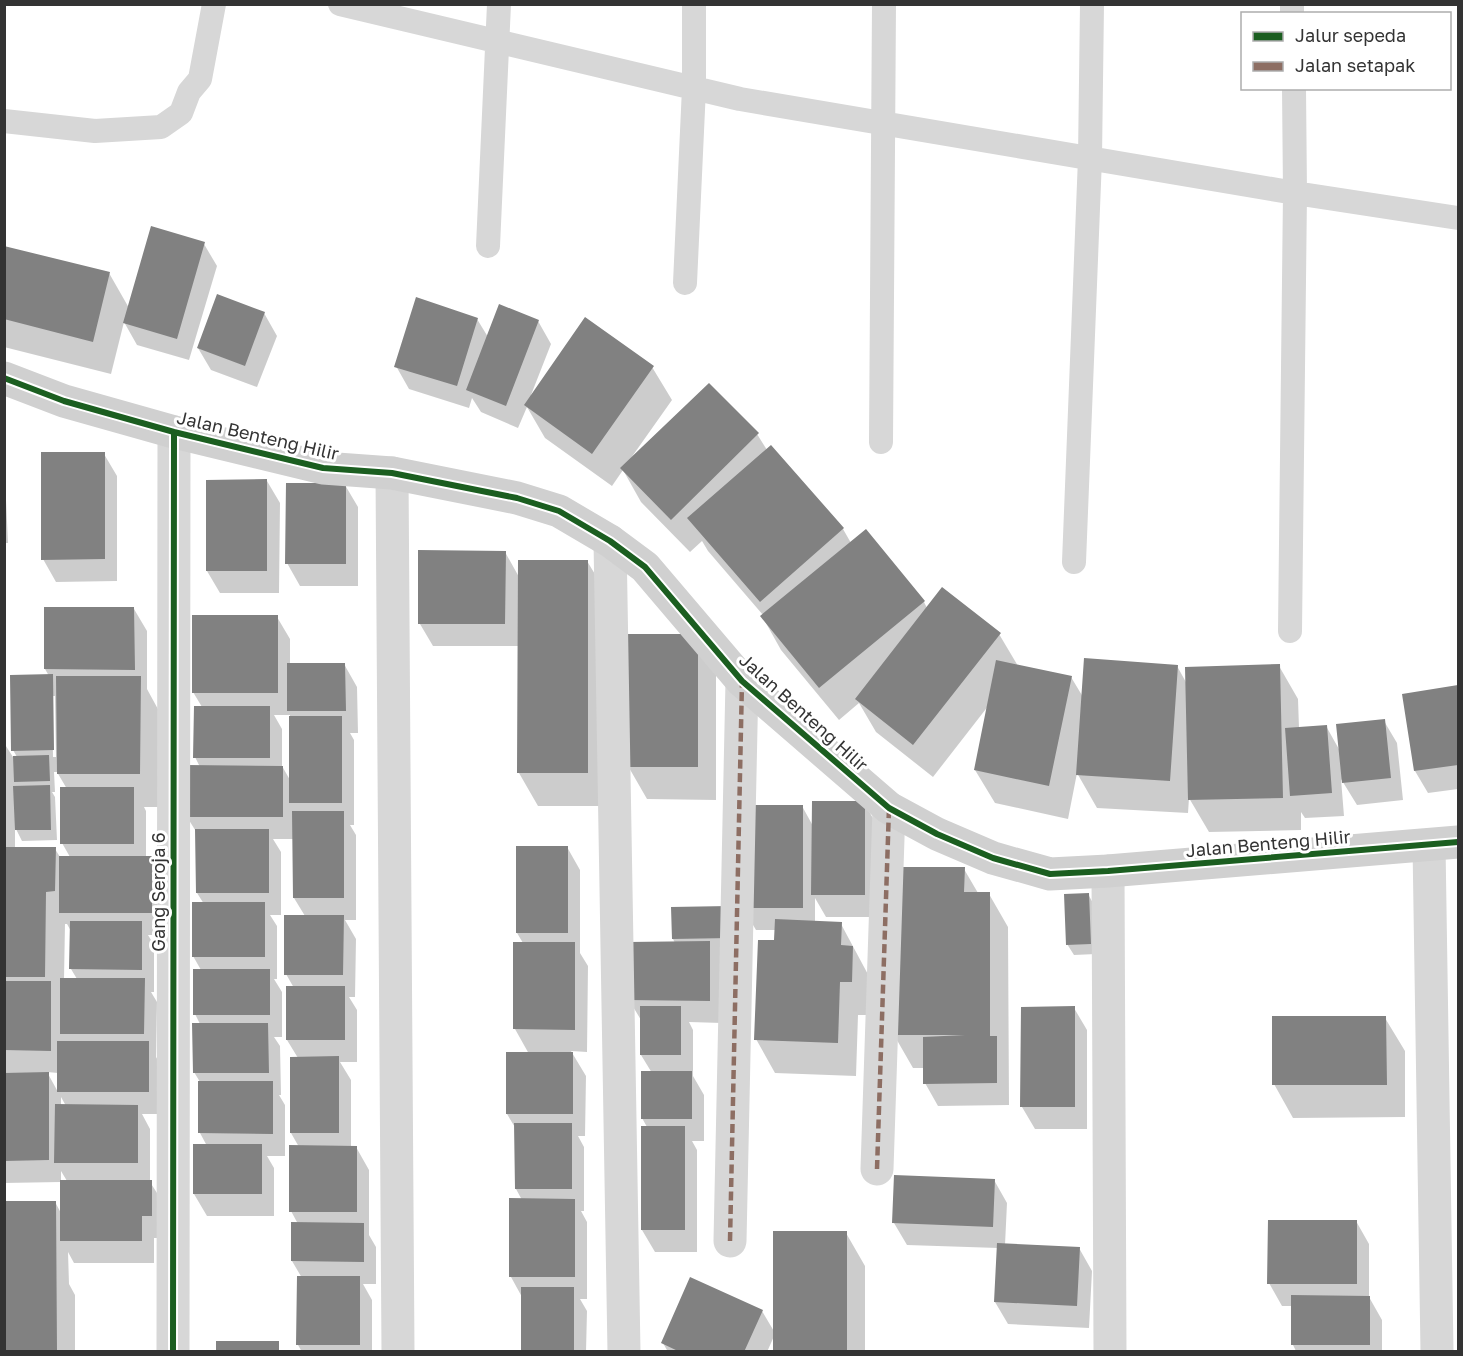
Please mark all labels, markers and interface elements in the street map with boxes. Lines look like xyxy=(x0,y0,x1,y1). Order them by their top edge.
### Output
legend xyxy=(1241,12,1451,90)
text: Jalur sepeda xyxy=(1295,24,1406,46)
text: Jalan setapak xyxy=(1295,54,1415,76)
street label: Jalan Benteng Hilir xyxy=(175,406,341,464)
street label: Jalan Benteng Hilir xyxy=(735,648,873,776)
street label: Jalan Benteng Hilir xyxy=(1185,825,1351,861)
street label: Gang Seroja 6 xyxy=(147,832,169,952)

